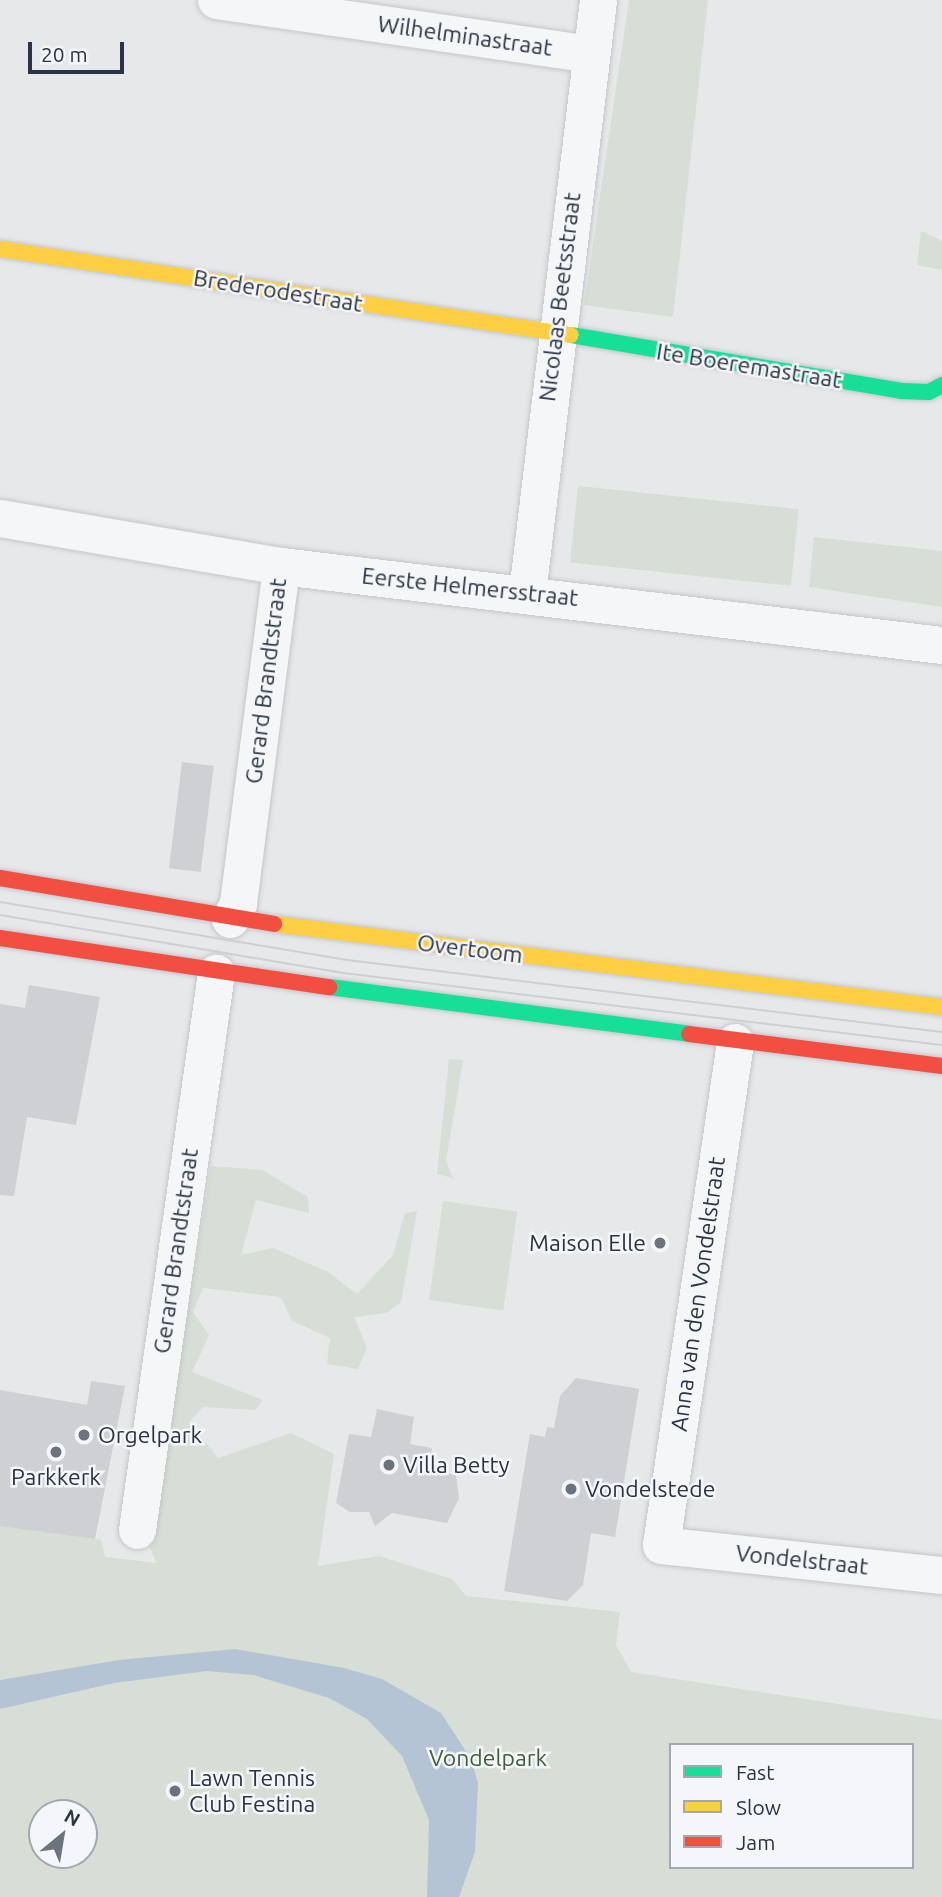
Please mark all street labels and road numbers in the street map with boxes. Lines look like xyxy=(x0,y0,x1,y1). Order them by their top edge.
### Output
street label: Wilhelminastraat xyxy=(376,10,554,62)
street label: Nicolaas Beetsstraat xyxy=(533,191,587,403)
street label: Brederodestraat xyxy=(191,264,365,318)
street label: Ite Boeremastraat xyxy=(654,338,844,394)
street label: Eerste Helmersstraat xyxy=(360,562,580,612)
street label: Gerard Brandtstraat xyxy=(240,577,292,785)
street label: Overtoom xyxy=(416,929,524,969)
street label: Gerard Brandtstraat xyxy=(148,1147,204,1355)
street label: Anna van den Vondelstraat xyxy=(665,1155,731,1433)
street label: Vondelstraat xyxy=(734,1539,870,1581)

